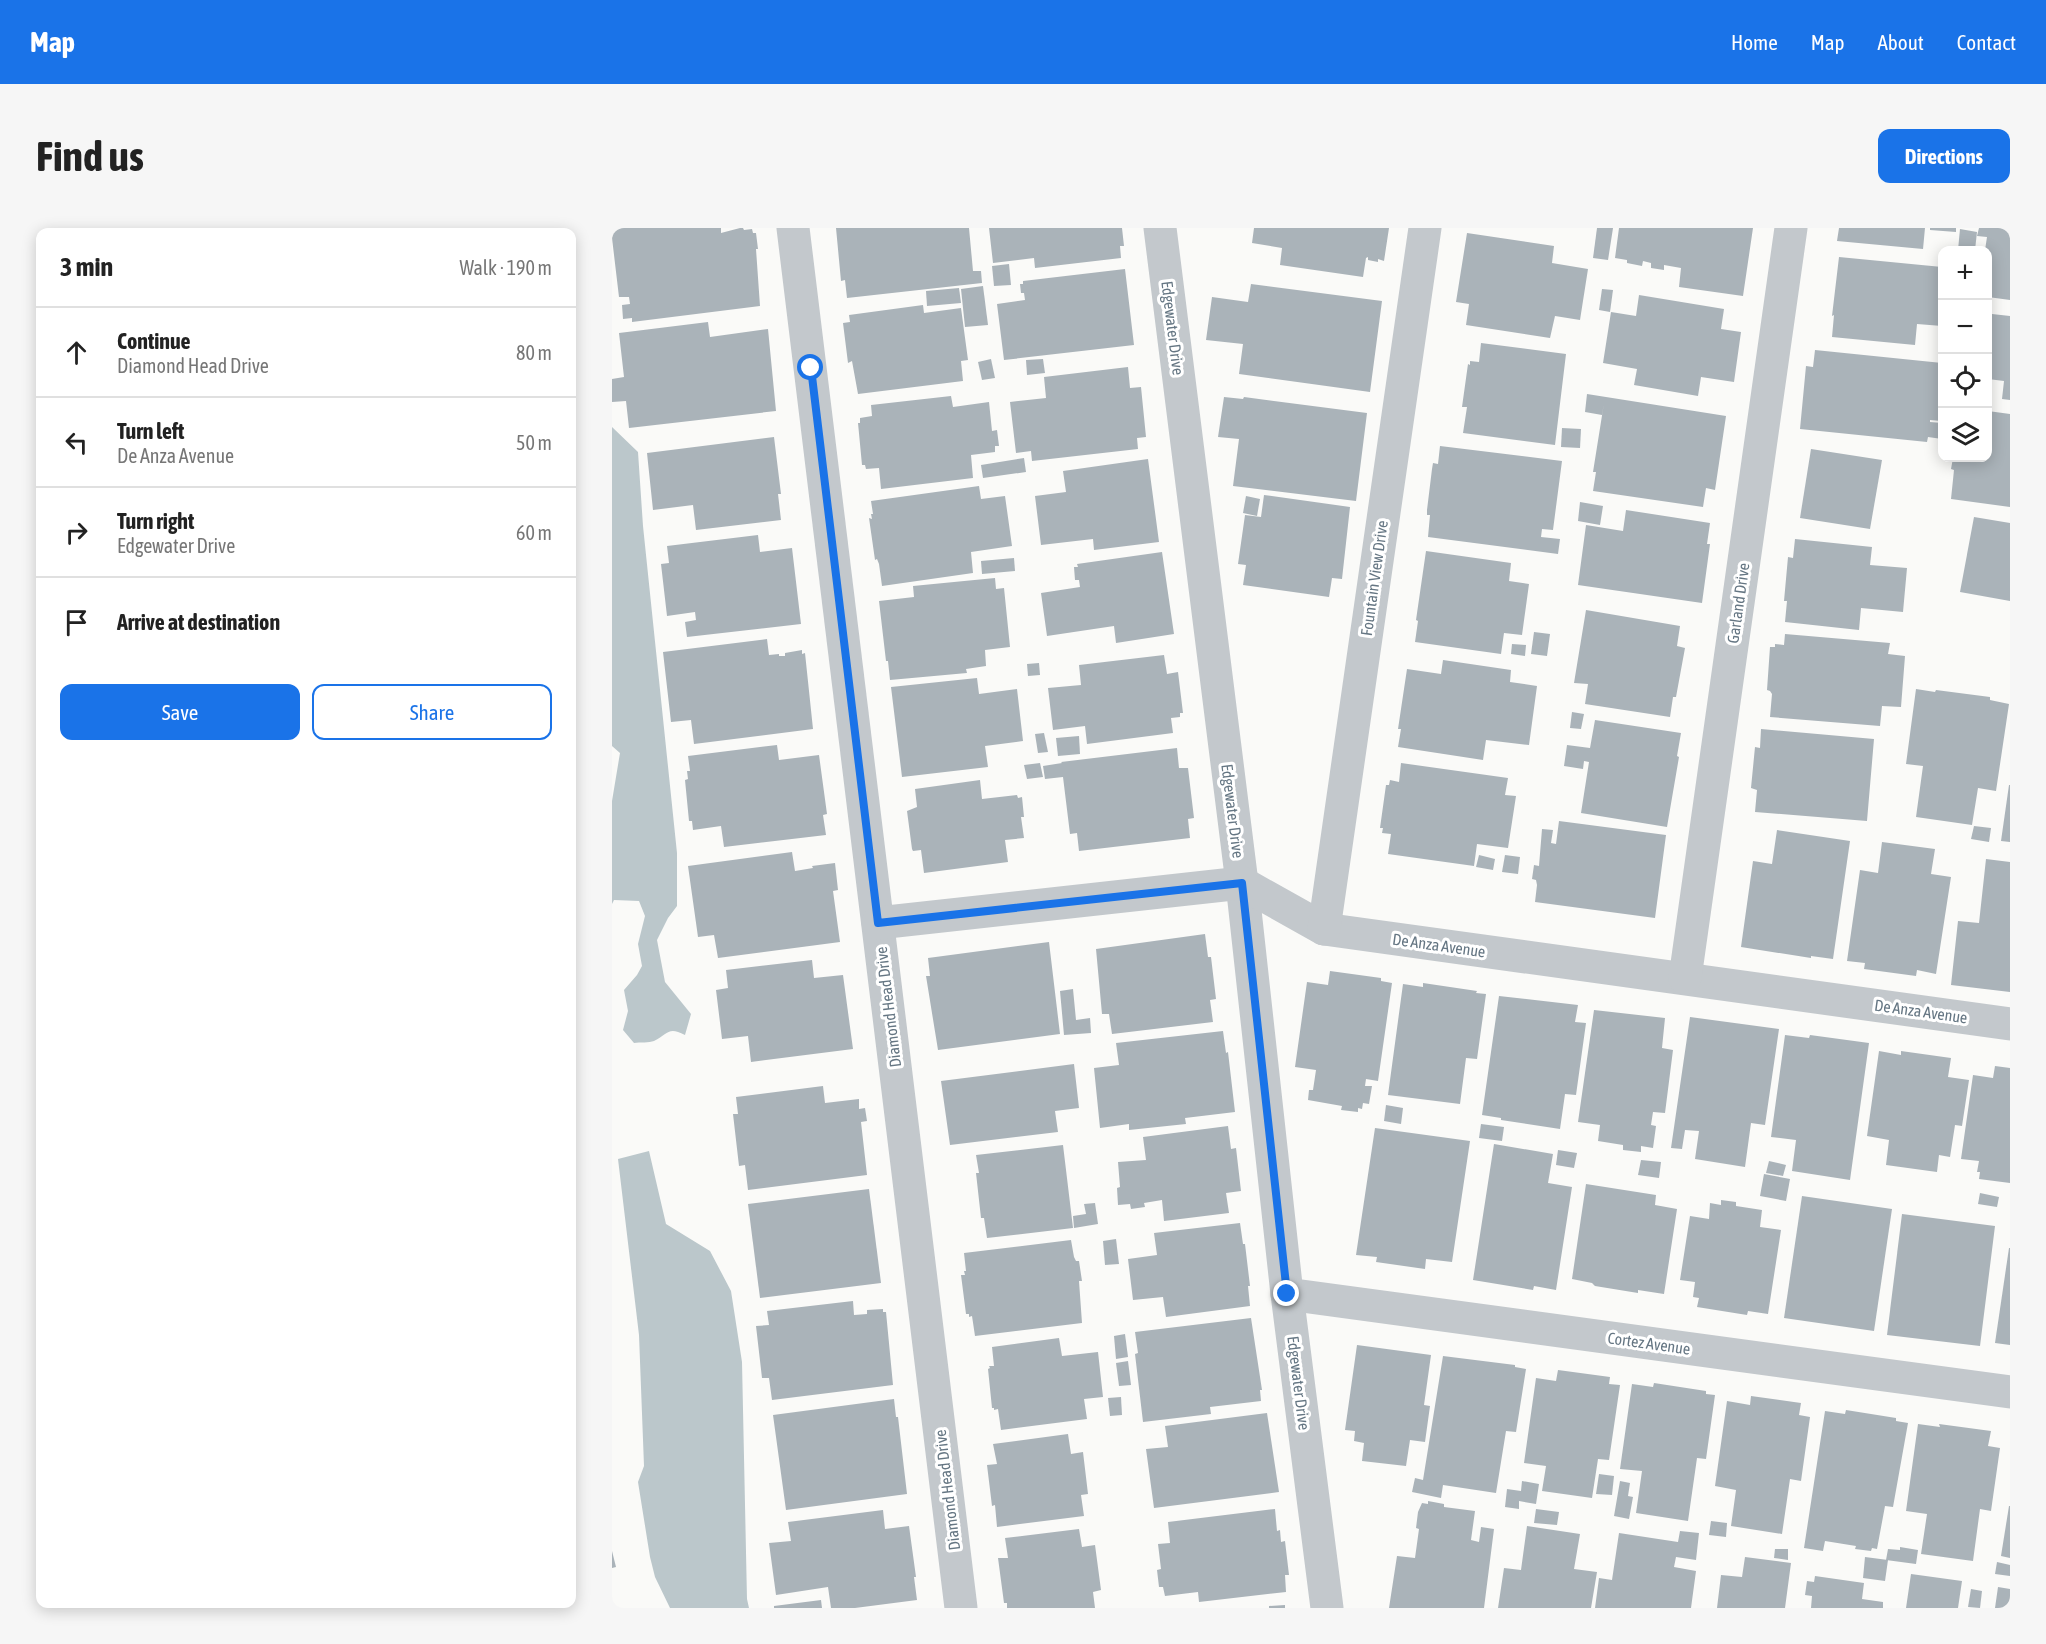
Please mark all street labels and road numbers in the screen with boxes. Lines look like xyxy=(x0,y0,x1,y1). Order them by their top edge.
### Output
street label: Edgewater Drive xyxy=(1157,280,1188,376)
street label: Fountain View Drive xyxy=(1357,519,1391,637)
street label: Garland Drive xyxy=(1723,562,1753,644)
street label: Edgewater Drive xyxy=(1217,763,1248,859)
street label: De Anza Avenue xyxy=(1391,930,1487,960)
street label: Diamond Head Drive xyxy=(872,946,904,1068)
street label: De Anza Avenue xyxy=(1873,996,1969,1026)
street label: Cortez Avenue xyxy=(1607,1328,1691,1358)
street label: Edgewater Drive xyxy=(1283,1335,1314,1431)
street label: Diamond Head Drive xyxy=(931,1429,963,1551)

